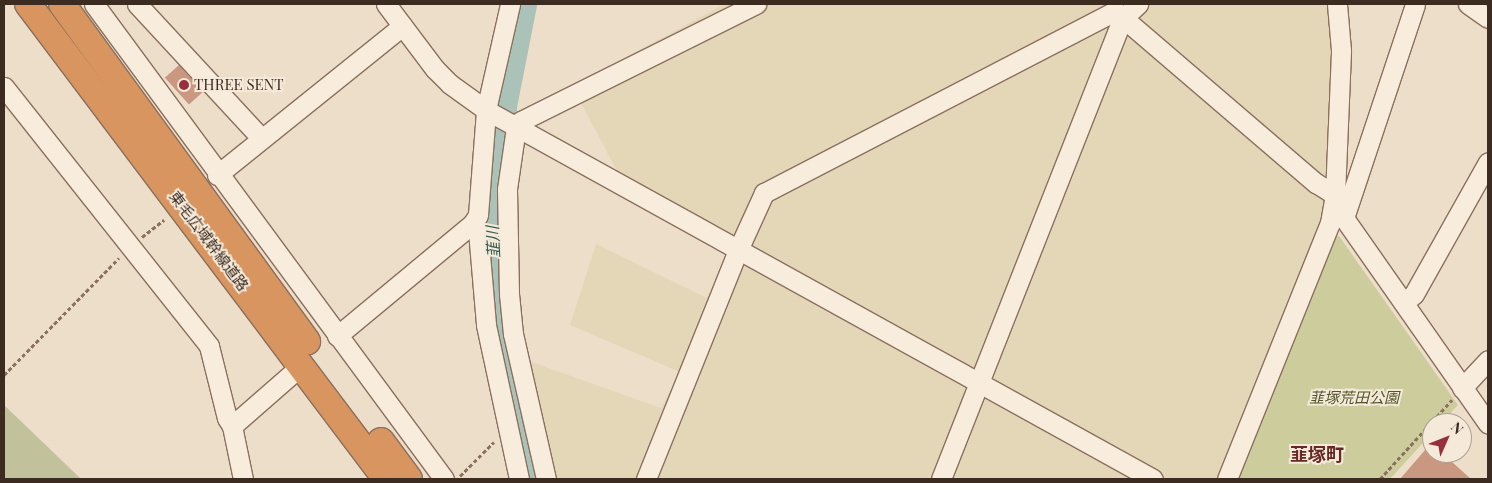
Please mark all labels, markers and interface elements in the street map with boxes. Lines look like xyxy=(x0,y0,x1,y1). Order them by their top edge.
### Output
place label: THREE SENT xyxy=(194,76,284,94)
marker: THREE SENT xyxy=(178,79,190,91)
street label: 東毛広域幹線道路 xyxy=(166,188,252,294)
water label: 韮川 xyxy=(483,226,503,258)
park label: 韮塚荒田公園 xyxy=(1309,389,1399,407)
north arrow xyxy=(1422,413,1472,463)
text: N xyxy=(1447,418,1468,438)
district label: 韮塚町 xyxy=(1290,443,1344,465)

